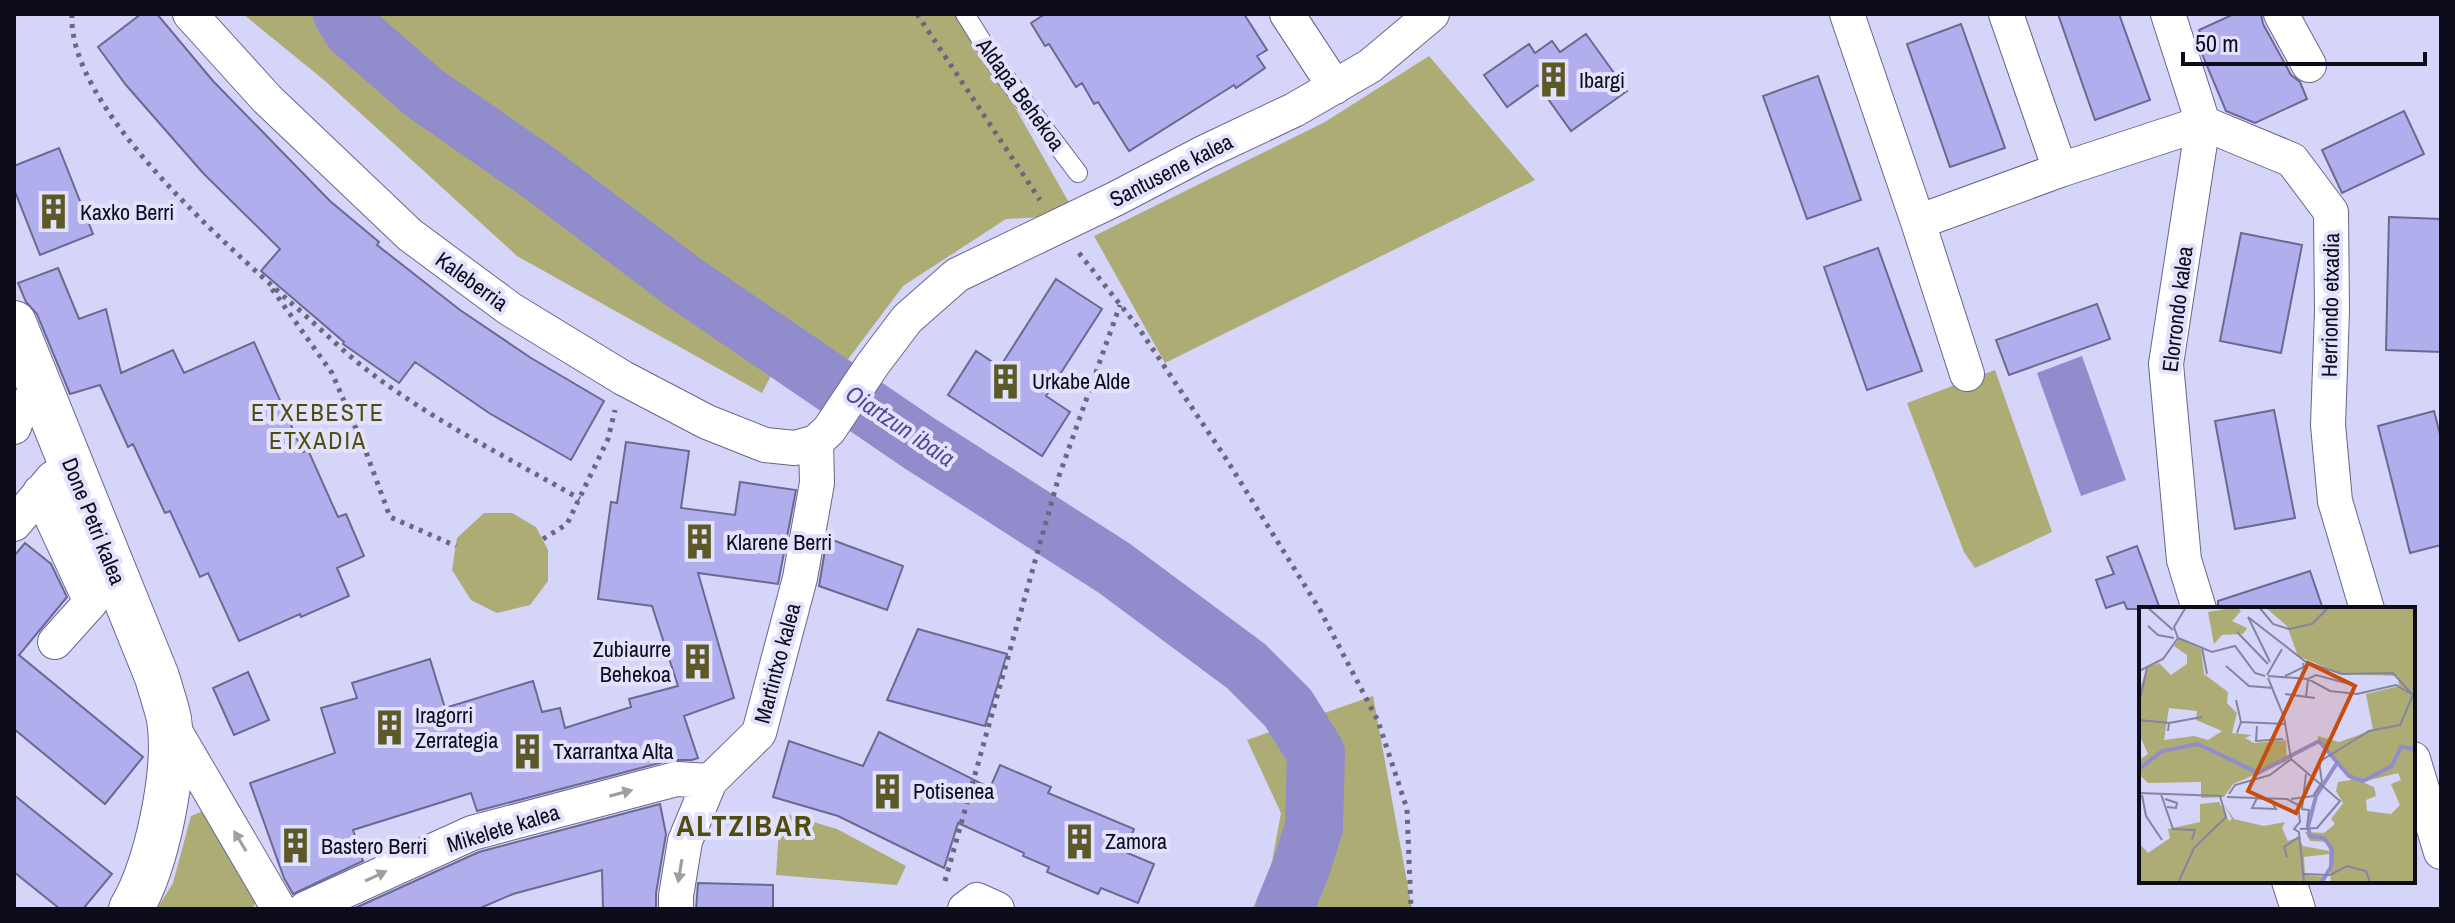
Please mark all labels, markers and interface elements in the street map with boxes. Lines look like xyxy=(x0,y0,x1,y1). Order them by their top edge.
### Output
scale bar xyxy=(2183,16,2425,66)
text: 50 m xyxy=(2195,27,2239,59)
street label: Aldapa Behekoa xyxy=(969,31,1072,156)
building icon: Ibargi xyxy=(1534,61,1572,99)
place label: Ibargi xyxy=(1579,65,1625,95)
street label: Santusene kalea xyxy=(1104,126,1238,214)
building icon: Kaxko Berri xyxy=(35,193,73,231)
place label: Kaxko Berri xyxy=(80,197,174,227)
street label: Herriondo etxadia xyxy=(2314,233,2346,377)
street label: Kaleberria xyxy=(430,244,514,318)
street label: Elorrondo kalea xyxy=(2154,244,2200,374)
building icon: Urkabe Alde xyxy=(987,362,1025,400)
place label: Urkabe Alde xyxy=(1032,366,1130,396)
water label: Oiartzun ibaia xyxy=(840,377,961,473)
district label: ETXEBESTE ETXADIA xyxy=(251,396,385,456)
street label: Done Petri kalea xyxy=(55,453,133,589)
building icon: Klarene Berri xyxy=(681,523,719,561)
place label: Klarene Berri xyxy=(726,527,832,557)
street label: Martintxo kalea xyxy=(747,600,807,726)
inset map xyxy=(2139,607,2415,883)
place label: Zubiaurre Behekoa xyxy=(593,634,671,689)
building icon: Zubiaurre Behekoa xyxy=(678,643,716,681)
place label: Iragorri Zerrategia xyxy=(415,700,498,755)
building icon: Iragorri Zerrategia xyxy=(370,709,408,747)
building icon: Txarrantxa Alta xyxy=(508,732,546,770)
place label: Txarrantxa Alta xyxy=(553,736,673,766)
building icon: Potisenea xyxy=(868,772,906,810)
place label: Potisenea xyxy=(913,776,994,806)
one-way arrow xyxy=(609,787,634,799)
street label: Mikelete kalea xyxy=(443,797,563,859)
district label: ALTZIBAR xyxy=(676,805,814,845)
building icon: Zamora xyxy=(1060,822,1098,860)
place label: Zamora xyxy=(1105,826,1167,856)
building icon: Bastero Berri xyxy=(276,827,314,865)
one-way arrow xyxy=(233,830,247,852)
place label: Bastero Berri xyxy=(321,831,427,861)
one-way arrow xyxy=(674,858,686,883)
one-way arrow xyxy=(364,870,388,883)

